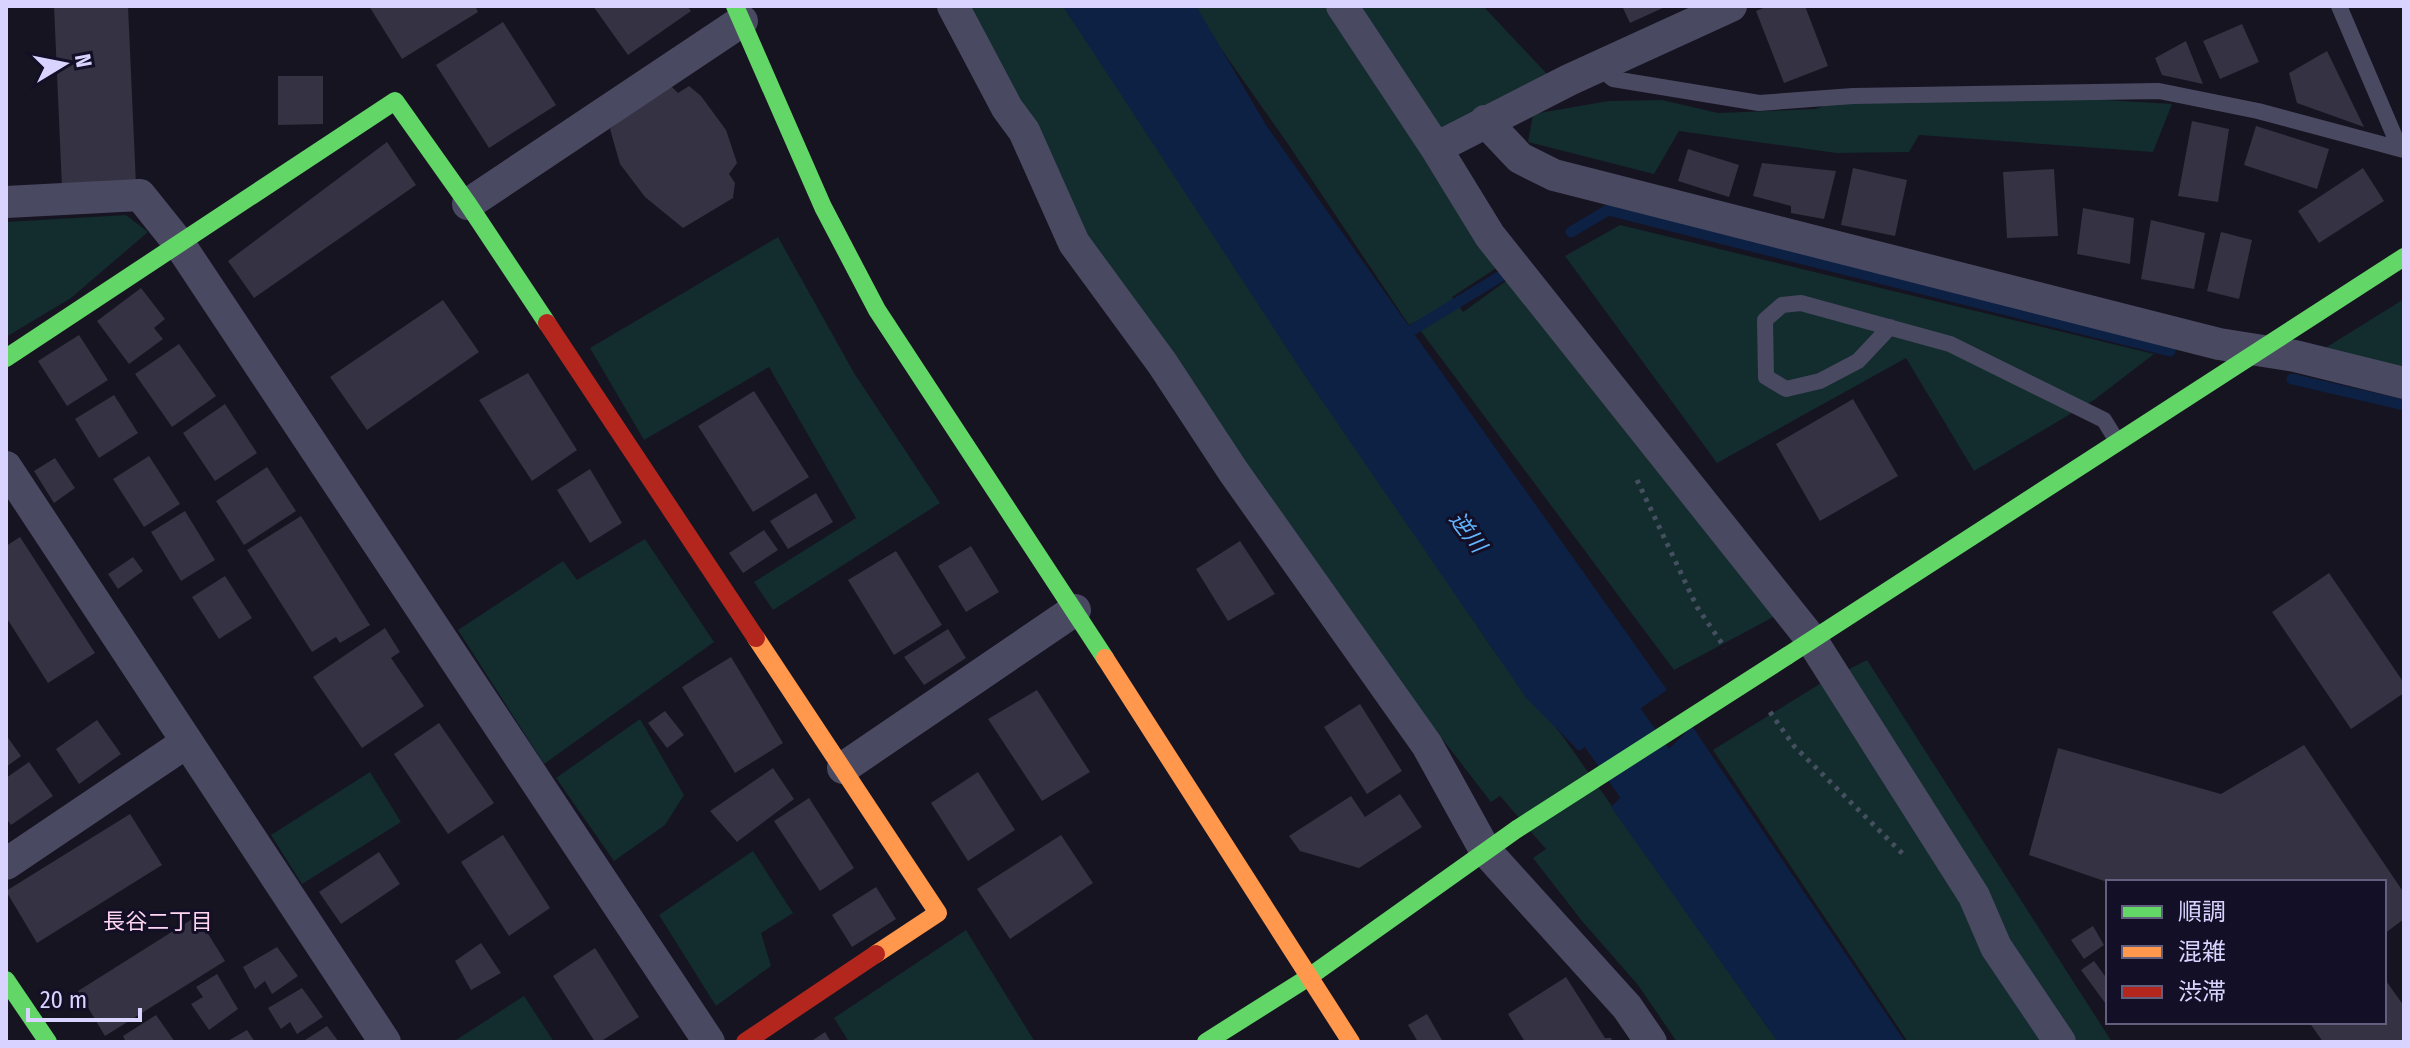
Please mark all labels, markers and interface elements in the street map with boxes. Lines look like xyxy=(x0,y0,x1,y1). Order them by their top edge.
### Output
north arrow xyxy=(24,24,104,104)
text: N xyxy=(69,52,98,69)
water label: 逆川 xyxy=(1444,506,1493,559)
legend xyxy=(2106,880,2386,1024)
text: 順調 xyxy=(2178,898,2226,926)
district label: 長谷二丁目 xyxy=(103,908,213,935)
text: 混雑 xyxy=(2178,938,2226,966)
scale bar xyxy=(28,972,140,1022)
text: 渋滞 xyxy=(2178,978,2226,1006)
text: 20 m xyxy=(40,986,87,1014)

